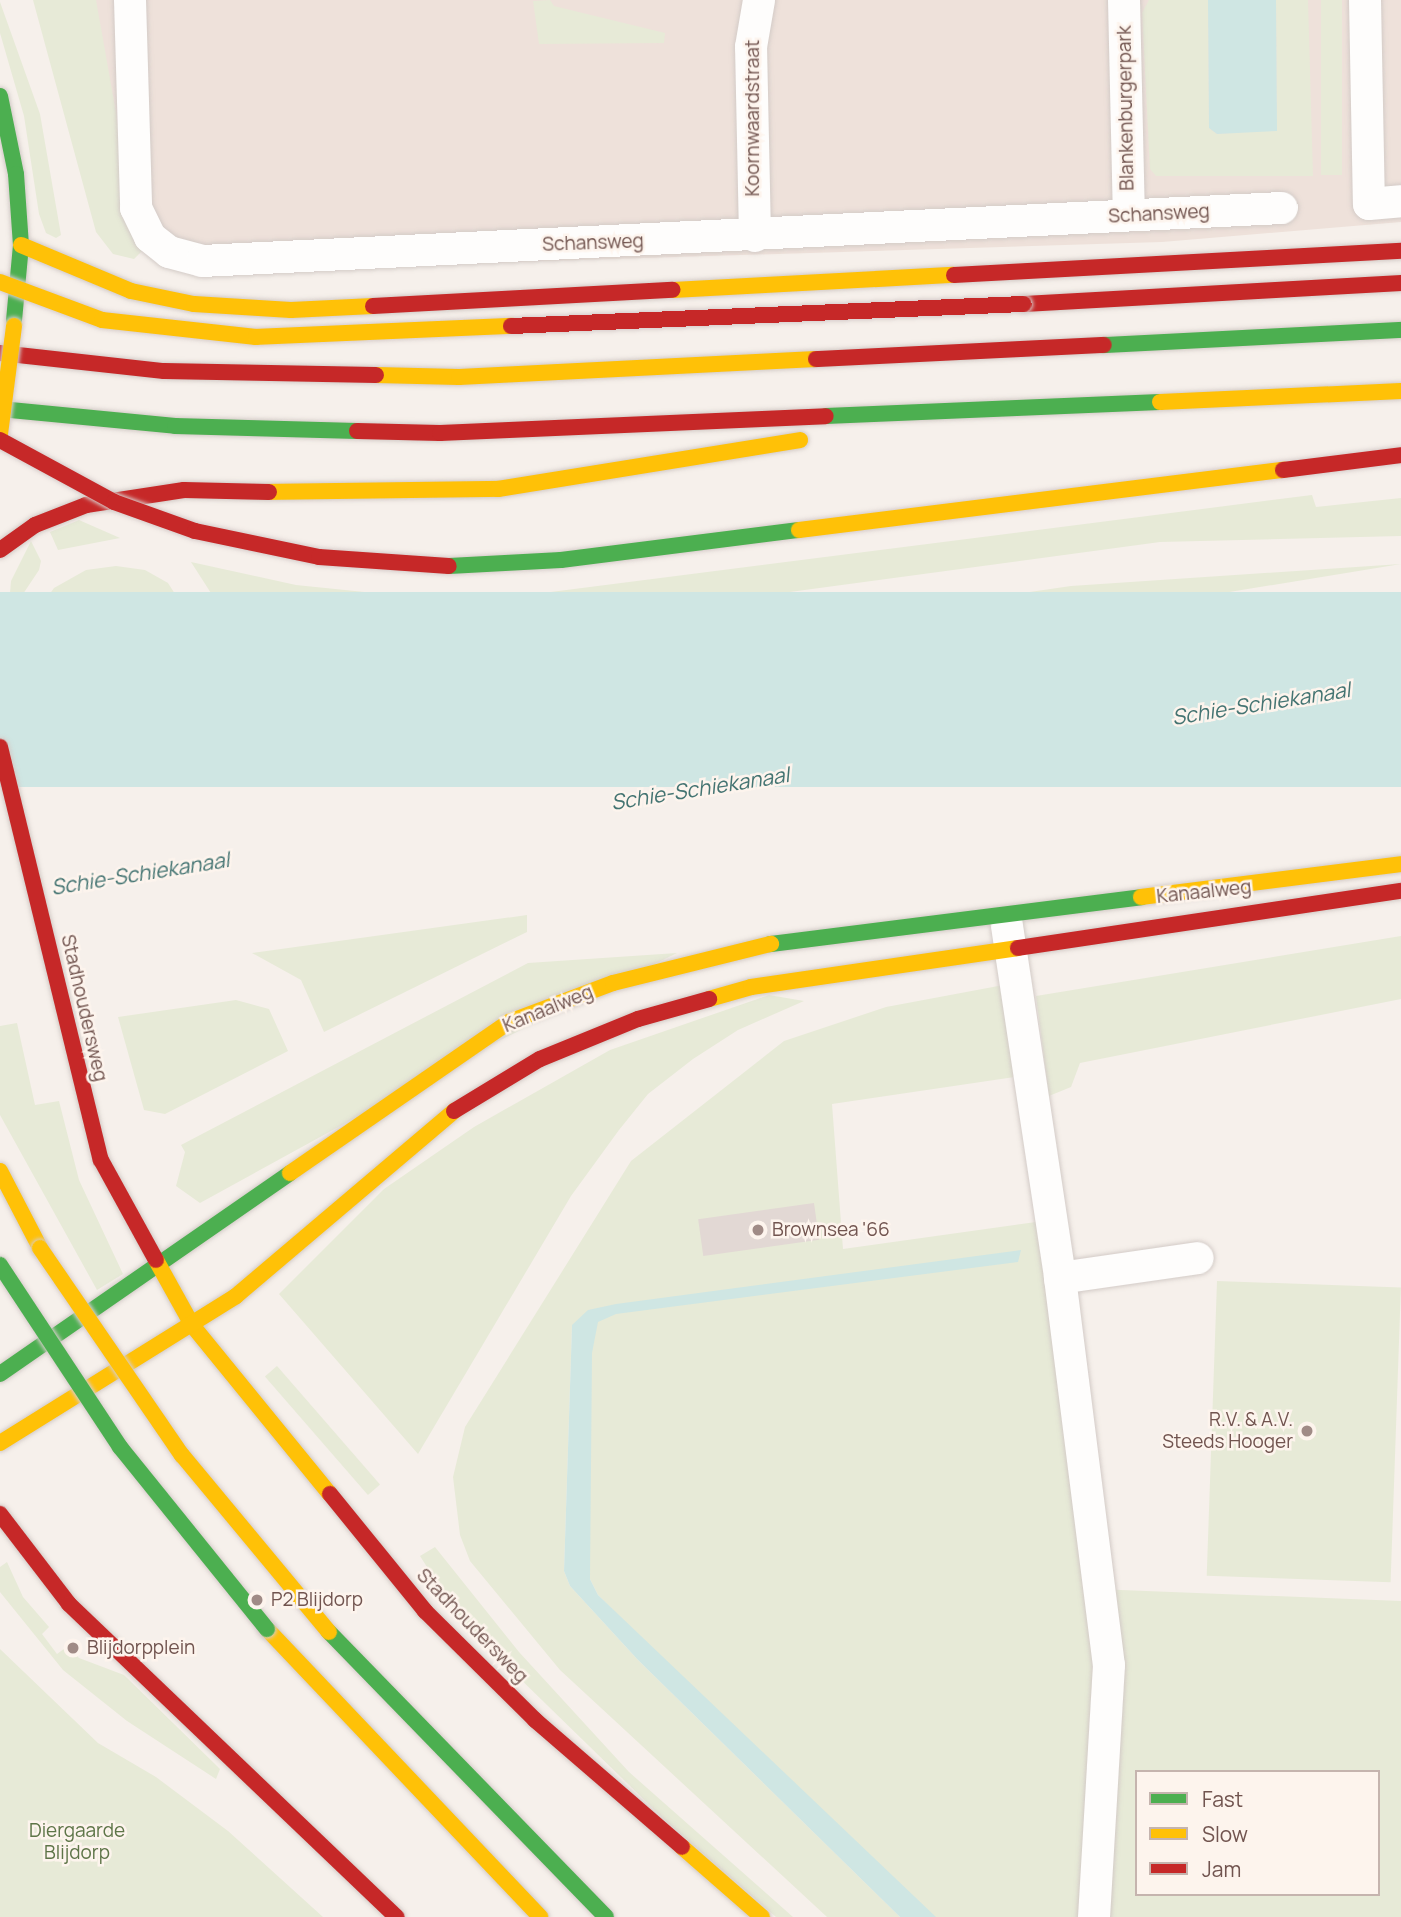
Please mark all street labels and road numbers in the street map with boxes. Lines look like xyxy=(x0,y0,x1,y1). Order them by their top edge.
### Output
street label: Blankenburgerpark xyxy=(1113,25,1139,191)
street label: Koornwaardstraat xyxy=(742,40,764,196)
street label: Schansweg xyxy=(1108,200,1210,228)
street label: Schansweg xyxy=(542,230,644,256)
street label: Kanaalweg xyxy=(1155,876,1253,908)
street label: Stadhoudersweg xyxy=(56,932,112,1084)
street label: Kanaalweg xyxy=(500,981,596,1037)
street label: Stadhoudersweg xyxy=(412,1564,532,1688)

